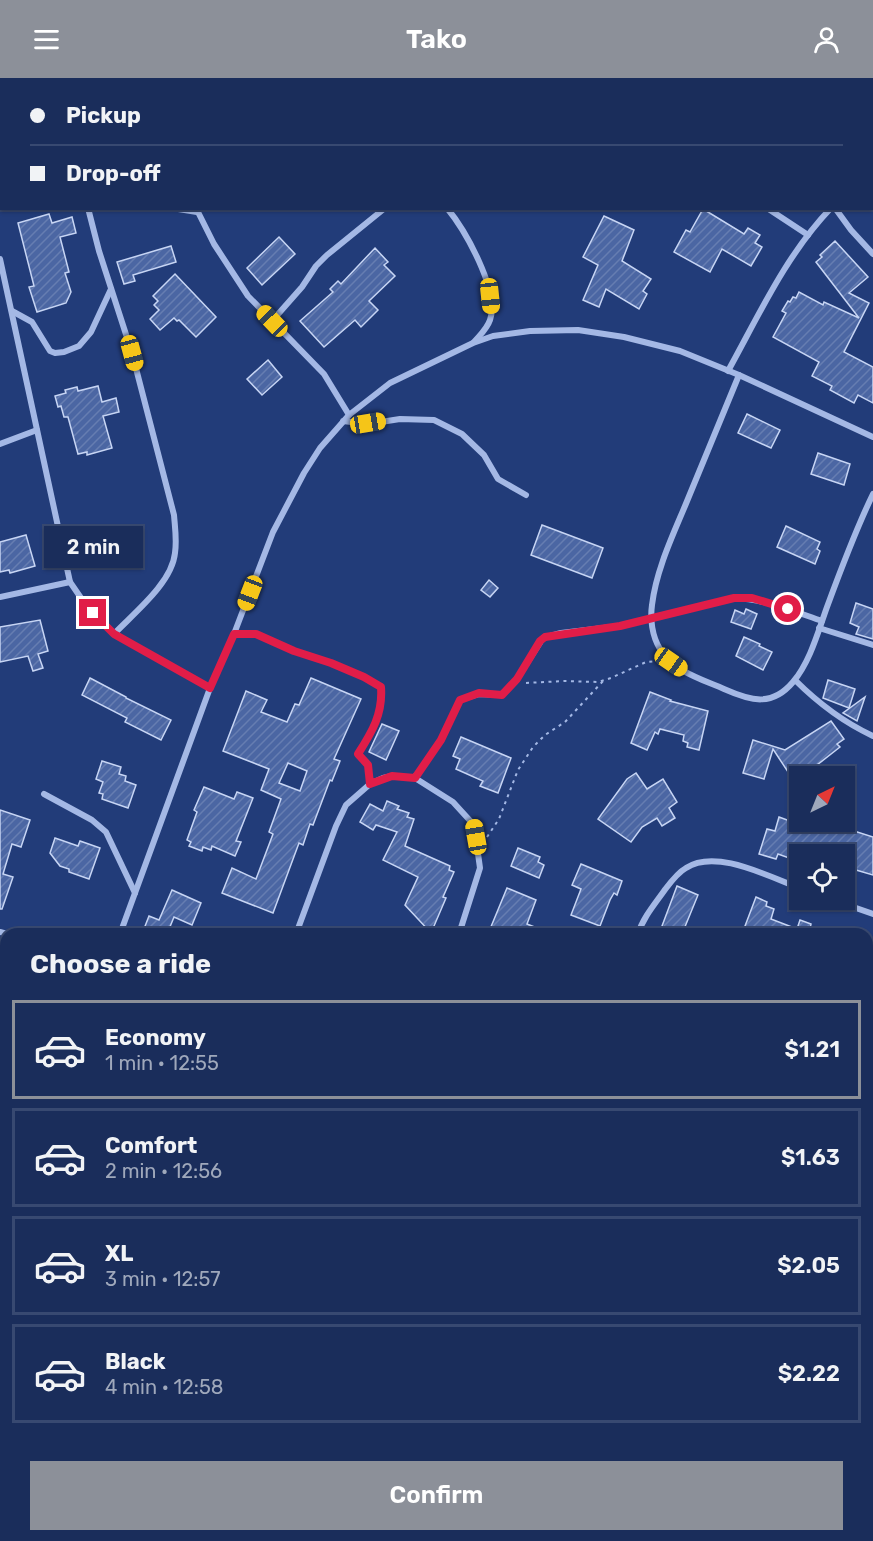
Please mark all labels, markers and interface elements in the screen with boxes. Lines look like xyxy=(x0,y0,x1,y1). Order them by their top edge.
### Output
icon: menu xyxy=(30,23,63,56)
text: Tako xyxy=(406,23,467,55)
icon: person xyxy=(810,23,843,56)
text: Pickup xyxy=(66,102,141,129)
text: Drop-off xyxy=(66,160,161,187)
car xyxy=(479,277,501,315)
car xyxy=(253,302,291,340)
car xyxy=(119,333,145,373)
car xyxy=(349,411,387,435)
callout: 2 min xyxy=(44,526,142,568)
text: 2 min xyxy=(67,535,120,559)
car xyxy=(235,573,265,613)
route start xyxy=(774,595,801,622)
route end xyxy=(79,599,106,626)
car xyxy=(651,644,691,680)
north arrow xyxy=(789,766,855,832)
map controls xyxy=(789,766,855,910)
car xyxy=(464,818,488,856)
button: locate xyxy=(789,844,855,910)
text: Choose a ride xyxy=(30,948,211,980)
icon: car xyxy=(33,1023,87,1077)
text: Economy xyxy=(105,1024,206,1051)
text: $1.21 xyxy=(784,1036,840,1063)
text: 1 min · 12:55 xyxy=(105,1051,219,1075)
icon: car xyxy=(33,1131,87,1185)
text: Comfort xyxy=(105,1132,197,1159)
text: $1.63 xyxy=(781,1144,840,1171)
text: 2 min · 12:56 xyxy=(105,1159,222,1183)
icon: car xyxy=(33,1239,87,1293)
text: XL xyxy=(105,1240,133,1267)
text: $2.05 xyxy=(777,1252,840,1279)
text: 3 min · 12:57 xyxy=(105,1267,221,1291)
icon: car xyxy=(33,1347,87,1401)
text: Black xyxy=(105,1348,166,1375)
text: $2.22 xyxy=(778,1360,840,1387)
text: 4 min · 12:58 xyxy=(105,1375,223,1399)
button: Confirm xyxy=(30,1461,843,1530)

